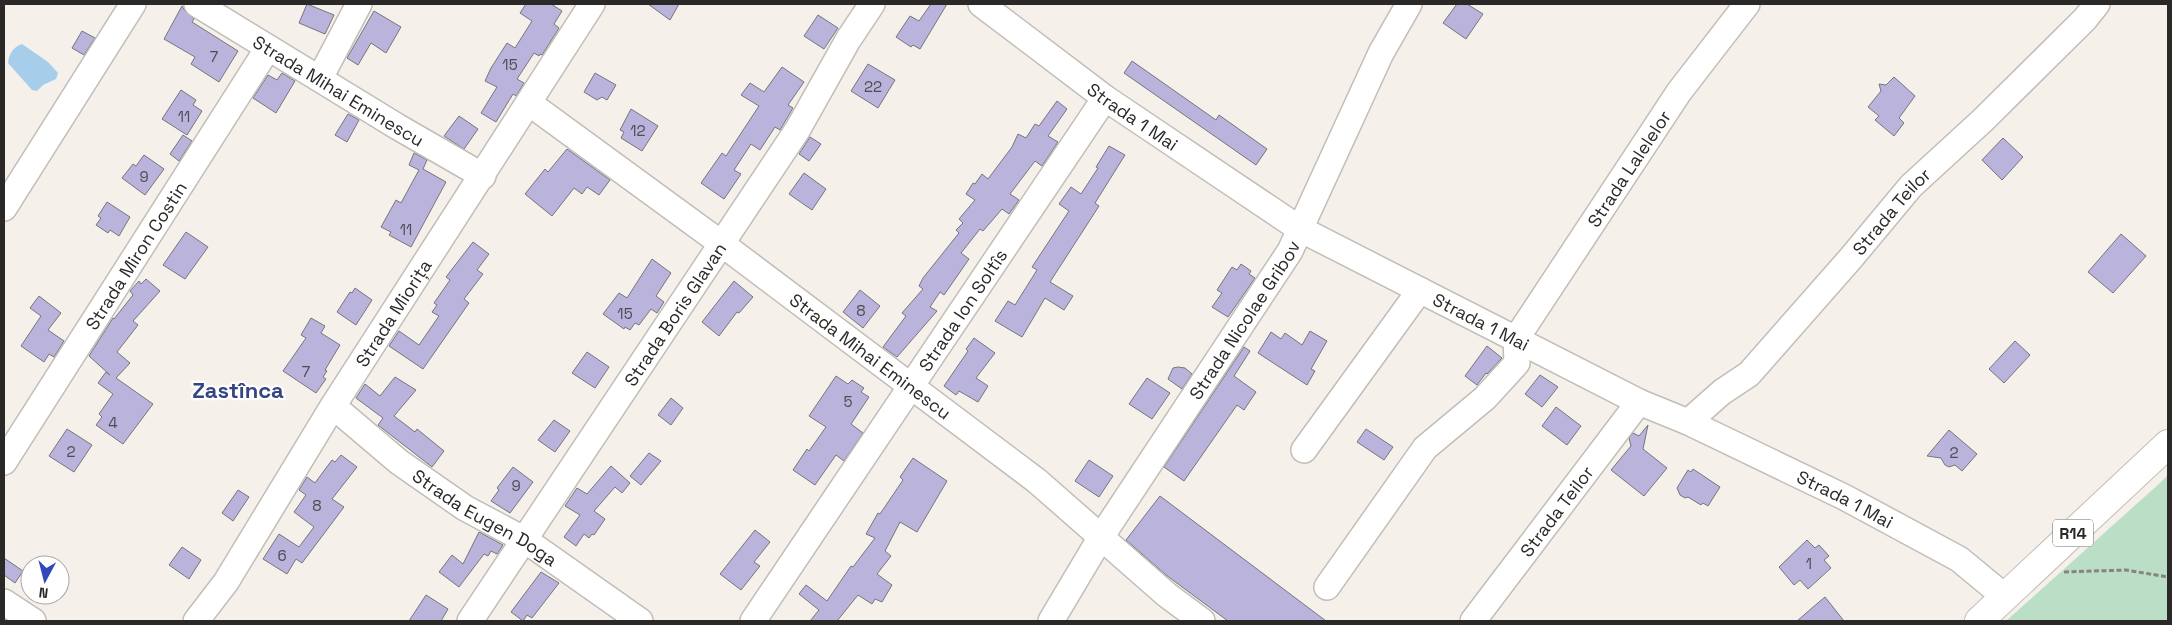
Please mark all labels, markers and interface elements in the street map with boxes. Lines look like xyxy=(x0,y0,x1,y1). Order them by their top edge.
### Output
street label: Strada Mihai Eminescu xyxy=(249,30,428,151)
house number: 7 xyxy=(210,47,218,66)
house number: 15 xyxy=(502,55,518,74)
house number: 22 xyxy=(864,77,882,96)
street label: Strada 1 Mai xyxy=(1083,77,1183,155)
street label: Strada Lalelelor xyxy=(1582,105,1676,231)
house number: 11 xyxy=(178,107,190,126)
house number: 12 xyxy=(630,121,646,140)
street label: Strada Teilor xyxy=(1847,162,1935,260)
house number: 9 xyxy=(139,167,149,186)
street label: Strada Miron Costin xyxy=(80,177,192,334)
house number: 11 xyxy=(400,220,412,239)
street label: Strada Nicolae Gribov xyxy=(1184,237,1305,404)
street label: Strada Boris Glavan xyxy=(619,238,731,390)
street label: Strada Ion Soltîs xyxy=(913,244,1012,375)
street label: Strada Miorița xyxy=(350,255,436,371)
street label: Strada 1 Mai xyxy=(1429,287,1533,356)
street label: Strada Mihai Eminescu xyxy=(785,288,956,424)
house number: 8 xyxy=(856,301,866,320)
house number: 15 xyxy=(617,304,633,323)
house number: 7 xyxy=(302,362,310,381)
district label: Zastînca xyxy=(192,376,284,404)
house number: 5 xyxy=(844,392,853,411)
house number: 4 xyxy=(108,413,118,432)
house number: 2 xyxy=(66,442,76,461)
house number: 2 xyxy=(1949,443,1959,462)
street label: Strada Teilor xyxy=(1515,461,1598,561)
street label: Strada Eugen Doga xyxy=(408,464,562,571)
street label: Strada 1 Mai xyxy=(1793,465,1897,533)
house number: 9 xyxy=(511,476,521,495)
house number: 8 xyxy=(312,496,322,515)
road number: R14 xyxy=(2053,520,2093,546)
house number: 6 xyxy=(277,546,287,565)
house number: 1 xyxy=(1806,554,1812,573)
north arrow xyxy=(20,555,70,605)
text: N xyxy=(38,583,49,602)

